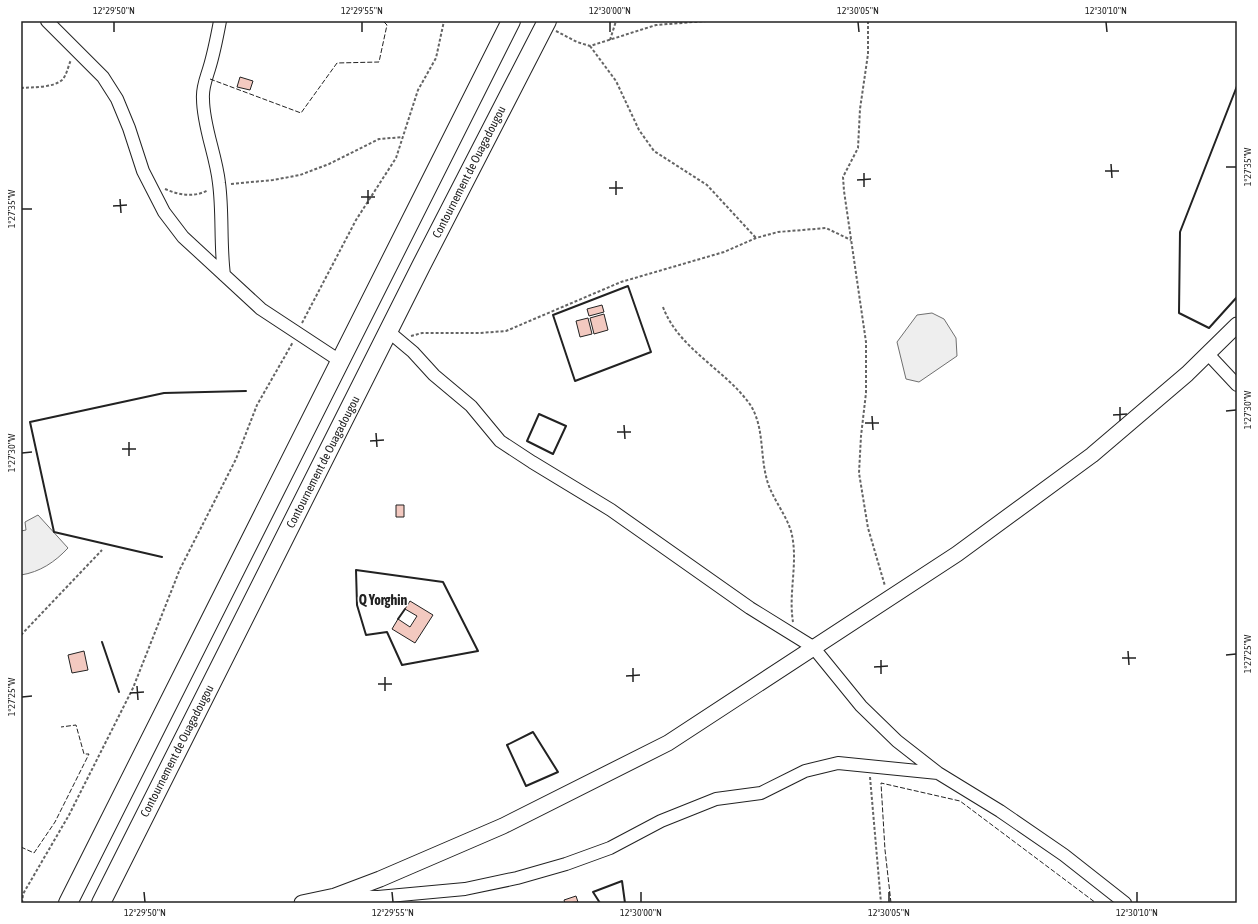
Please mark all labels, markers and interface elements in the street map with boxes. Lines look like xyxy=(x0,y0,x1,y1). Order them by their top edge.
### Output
text: 12°29'50"N xyxy=(93,5,135,16)
text: 12°29'55"N xyxy=(341,5,383,16)
text: 12°30'00"N xyxy=(589,5,631,16)
text: 12°30'05"N xyxy=(837,5,879,16)
text: 12°30'10"N xyxy=(1085,5,1127,16)
street label: Contournement de Ouagadougou xyxy=(429,103,509,240)
text: 1°27'35"W xyxy=(1242,147,1253,186)
text: 1°27'35"W xyxy=(6,189,17,228)
text: 1°27'30"W xyxy=(1242,390,1253,429)
street label: Contournement de Ouagadougou xyxy=(283,393,363,530)
text: 1°27'30"W xyxy=(6,433,17,472)
district label: Q Yorghin xyxy=(359,592,407,608)
text: 1°27'25"W xyxy=(1242,634,1253,673)
text: 1°27'25"W xyxy=(6,677,17,716)
street label: Contournement de Ouagadougou xyxy=(137,682,217,819)
text: 12°29'50"N xyxy=(124,907,166,918)
text: 12°29'55"N xyxy=(372,907,414,918)
text: 12°30'00"N xyxy=(620,907,662,918)
text: 12°30'05"N xyxy=(868,907,910,918)
text: 12°30'10"N xyxy=(1116,907,1158,918)

